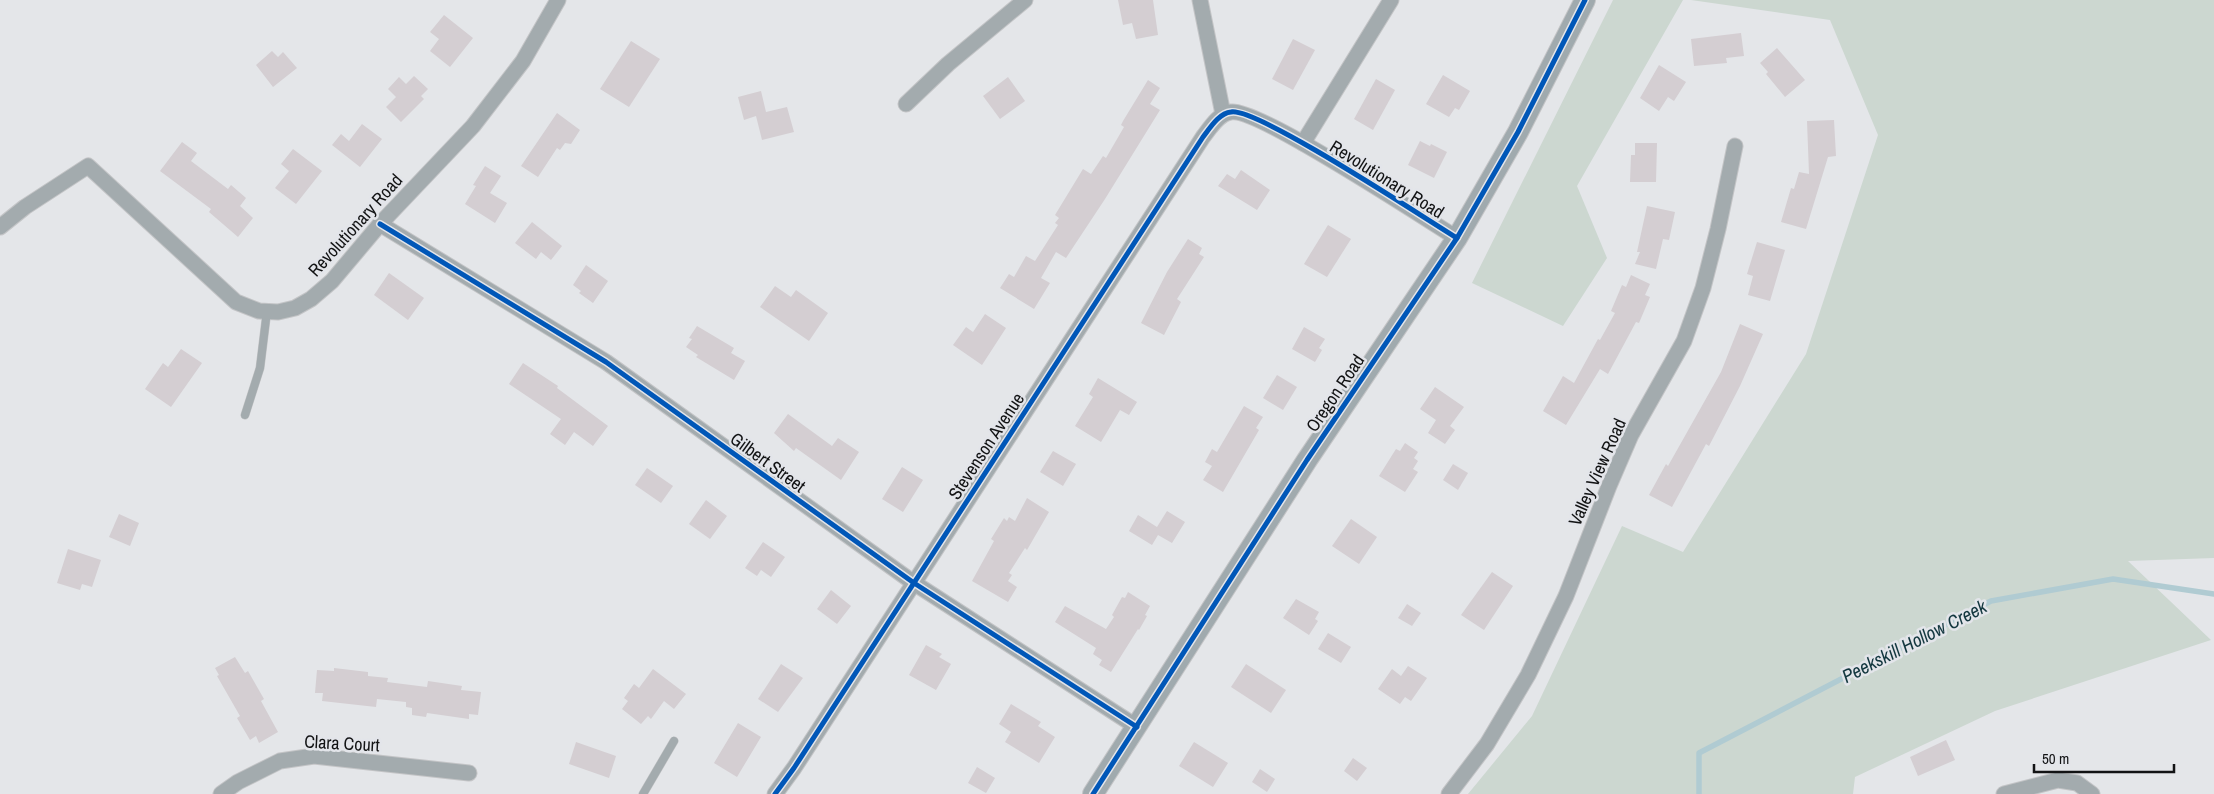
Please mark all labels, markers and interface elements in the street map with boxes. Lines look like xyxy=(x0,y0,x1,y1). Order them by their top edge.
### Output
street label: Revolutionary Road xyxy=(1325,134,1449,224)
street label: Revolutionary Road xyxy=(302,168,408,282)
street label: Oregon Road xyxy=(1300,349,1370,437)
street label: Stevenson Avenue xyxy=(942,388,1030,504)
street label: Valley View Road xyxy=(1562,414,1632,530)
street label: Gilbert Street xyxy=(725,426,811,498)
water label: Peekskill Hollow Creek xyxy=(1837,593,1992,689)
street label: Clara Court xyxy=(304,729,380,757)
scale bar xyxy=(2034,742,2174,774)
text: 50 m xyxy=(2042,748,2069,769)

